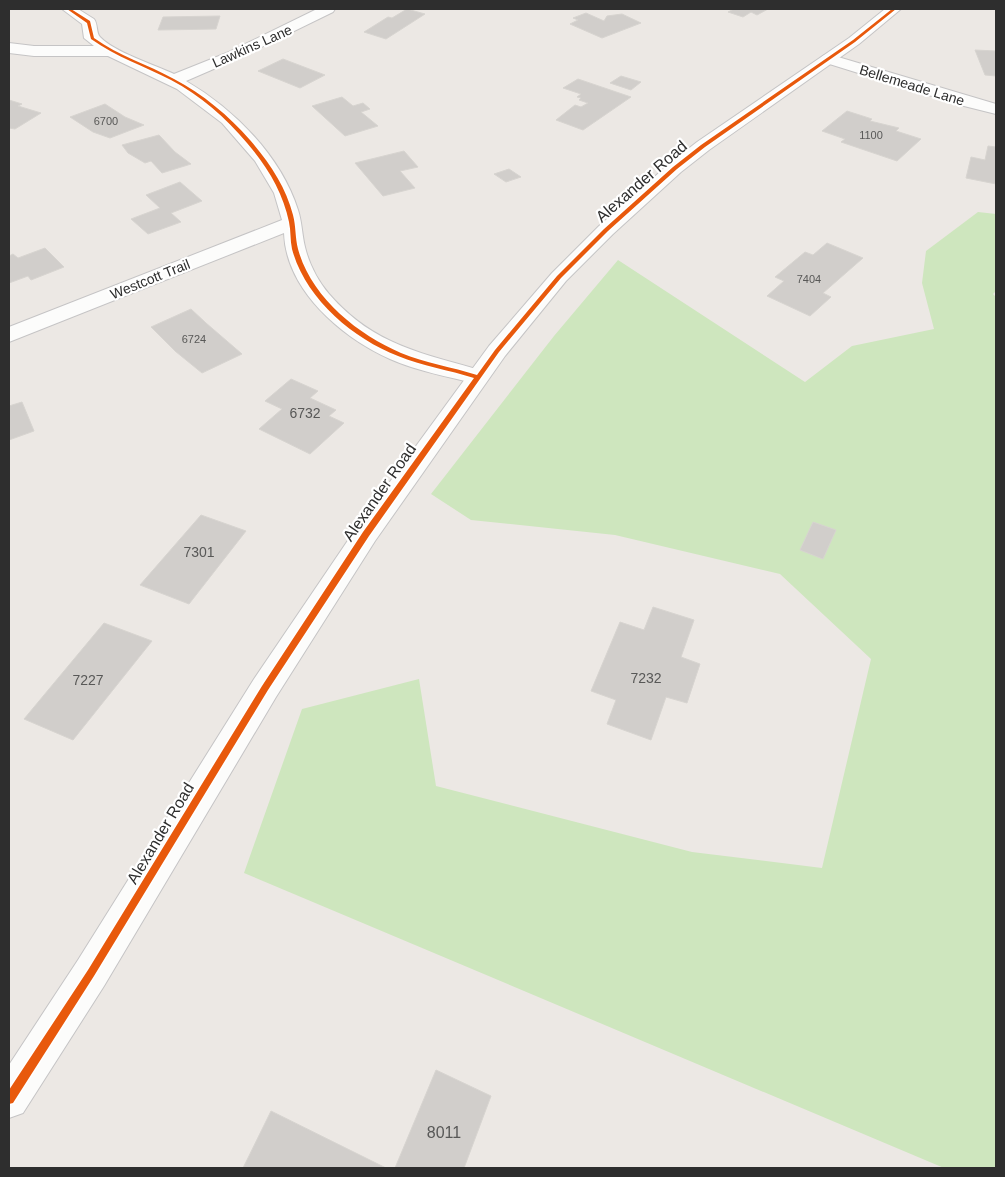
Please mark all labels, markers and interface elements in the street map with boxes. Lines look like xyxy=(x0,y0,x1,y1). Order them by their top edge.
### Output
street label: Lawkins Lane xyxy=(210,21,295,71)
street label: Bellemeade Lane xyxy=(858,61,967,109)
house number: 6700 xyxy=(94,115,118,127)
house number: 1100 xyxy=(859,129,883,141)
street label: Alexander Road xyxy=(592,137,690,225)
street label: Westcott Trail xyxy=(108,256,192,302)
house number: 7404 xyxy=(797,273,821,285)
house number: 6724 xyxy=(182,333,206,345)
house number: 6732 xyxy=(289,405,321,421)
street label: Alexander Road xyxy=(340,440,419,544)
house number: 7301 xyxy=(183,544,215,560)
house number: 7232 xyxy=(630,670,662,686)
house number: 7227 xyxy=(72,672,104,688)
street label: Alexander Road xyxy=(124,780,197,887)
house number: 8011 xyxy=(427,1124,461,1141)

